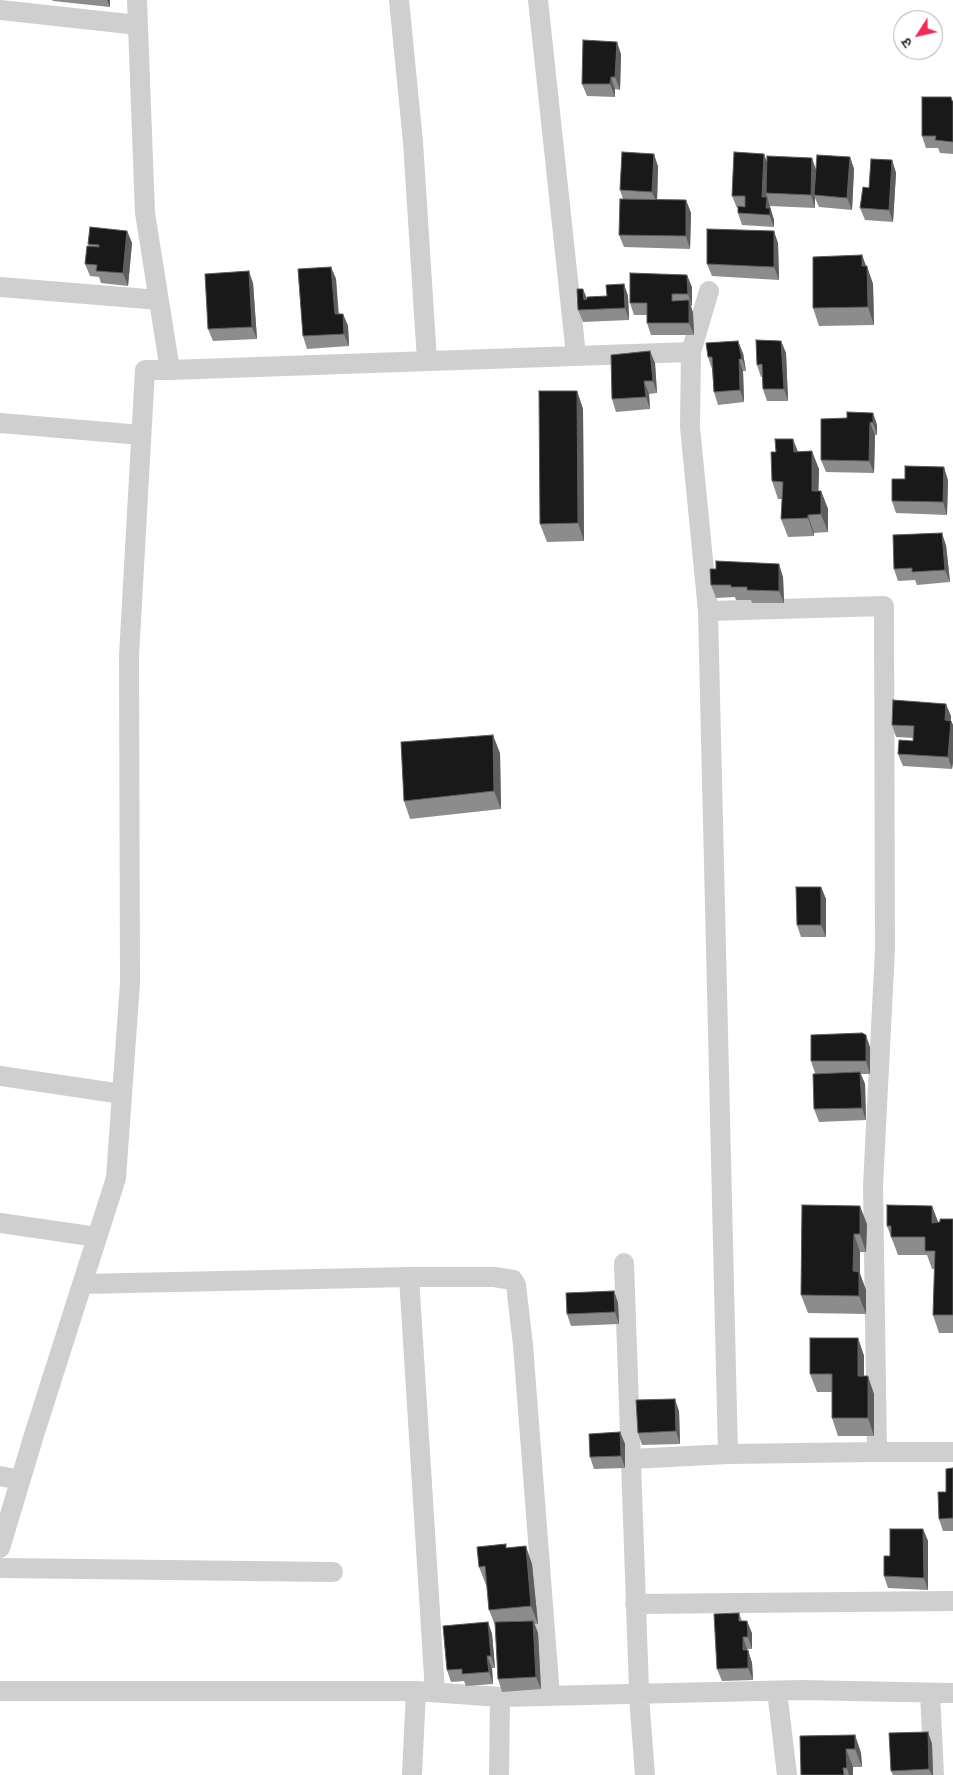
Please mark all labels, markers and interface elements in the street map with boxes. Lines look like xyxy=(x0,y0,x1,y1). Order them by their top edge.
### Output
north arrow xyxy=(893,10,943,60)
text: उ xyxy=(897,35,915,52)

